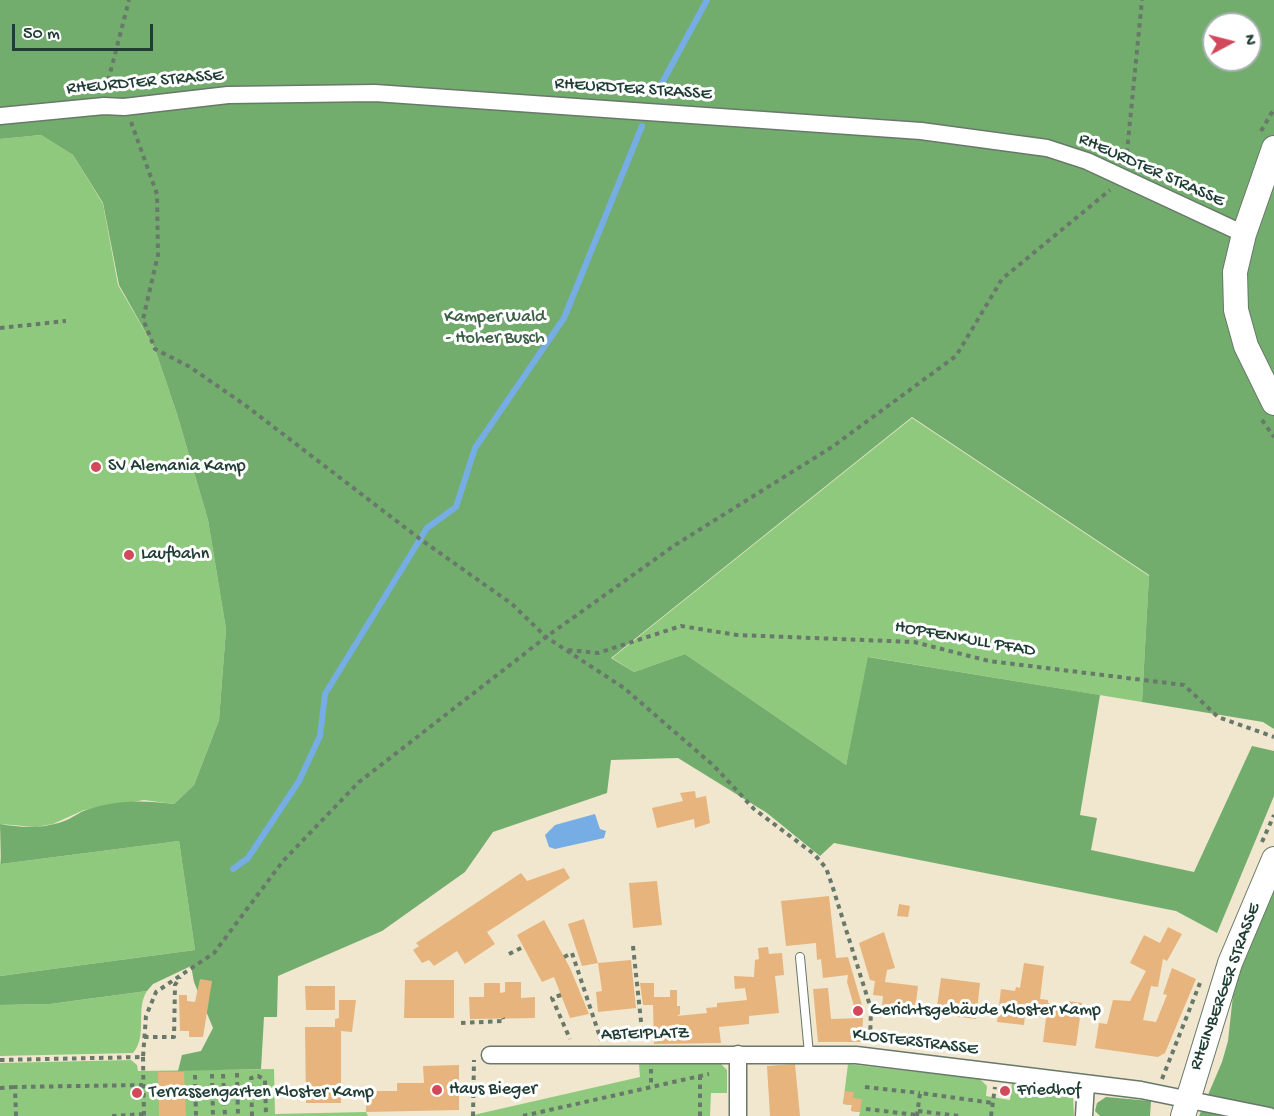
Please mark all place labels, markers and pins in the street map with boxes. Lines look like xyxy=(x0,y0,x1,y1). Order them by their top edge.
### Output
place label: SV Alemania Kamp xyxy=(108,456,246,478)
marker: SV Alemania Kamp xyxy=(89,460,103,474)
place label: Laufbahn xyxy=(141,544,209,566)
marker: Laufbahn xyxy=(122,548,136,562)
place label: Gerichtsgebäude Kloster Kamp xyxy=(870,1000,1101,1022)
marker: Gerichtsgebäude Kloster Kamp xyxy=(851,1004,865,1018)
place label: Haus Bieger xyxy=(449,1079,537,1101)
place label: Friedhof xyxy=(1017,1080,1081,1102)
place label: Terrassengarten Kloster Kamp xyxy=(149,1082,374,1104)
marker: Haus Bieger xyxy=(430,1083,444,1097)
marker: Friedhof xyxy=(998,1084,1012,1098)
marker: Terrassengarten Kloster Kamp xyxy=(130,1086,144,1100)

